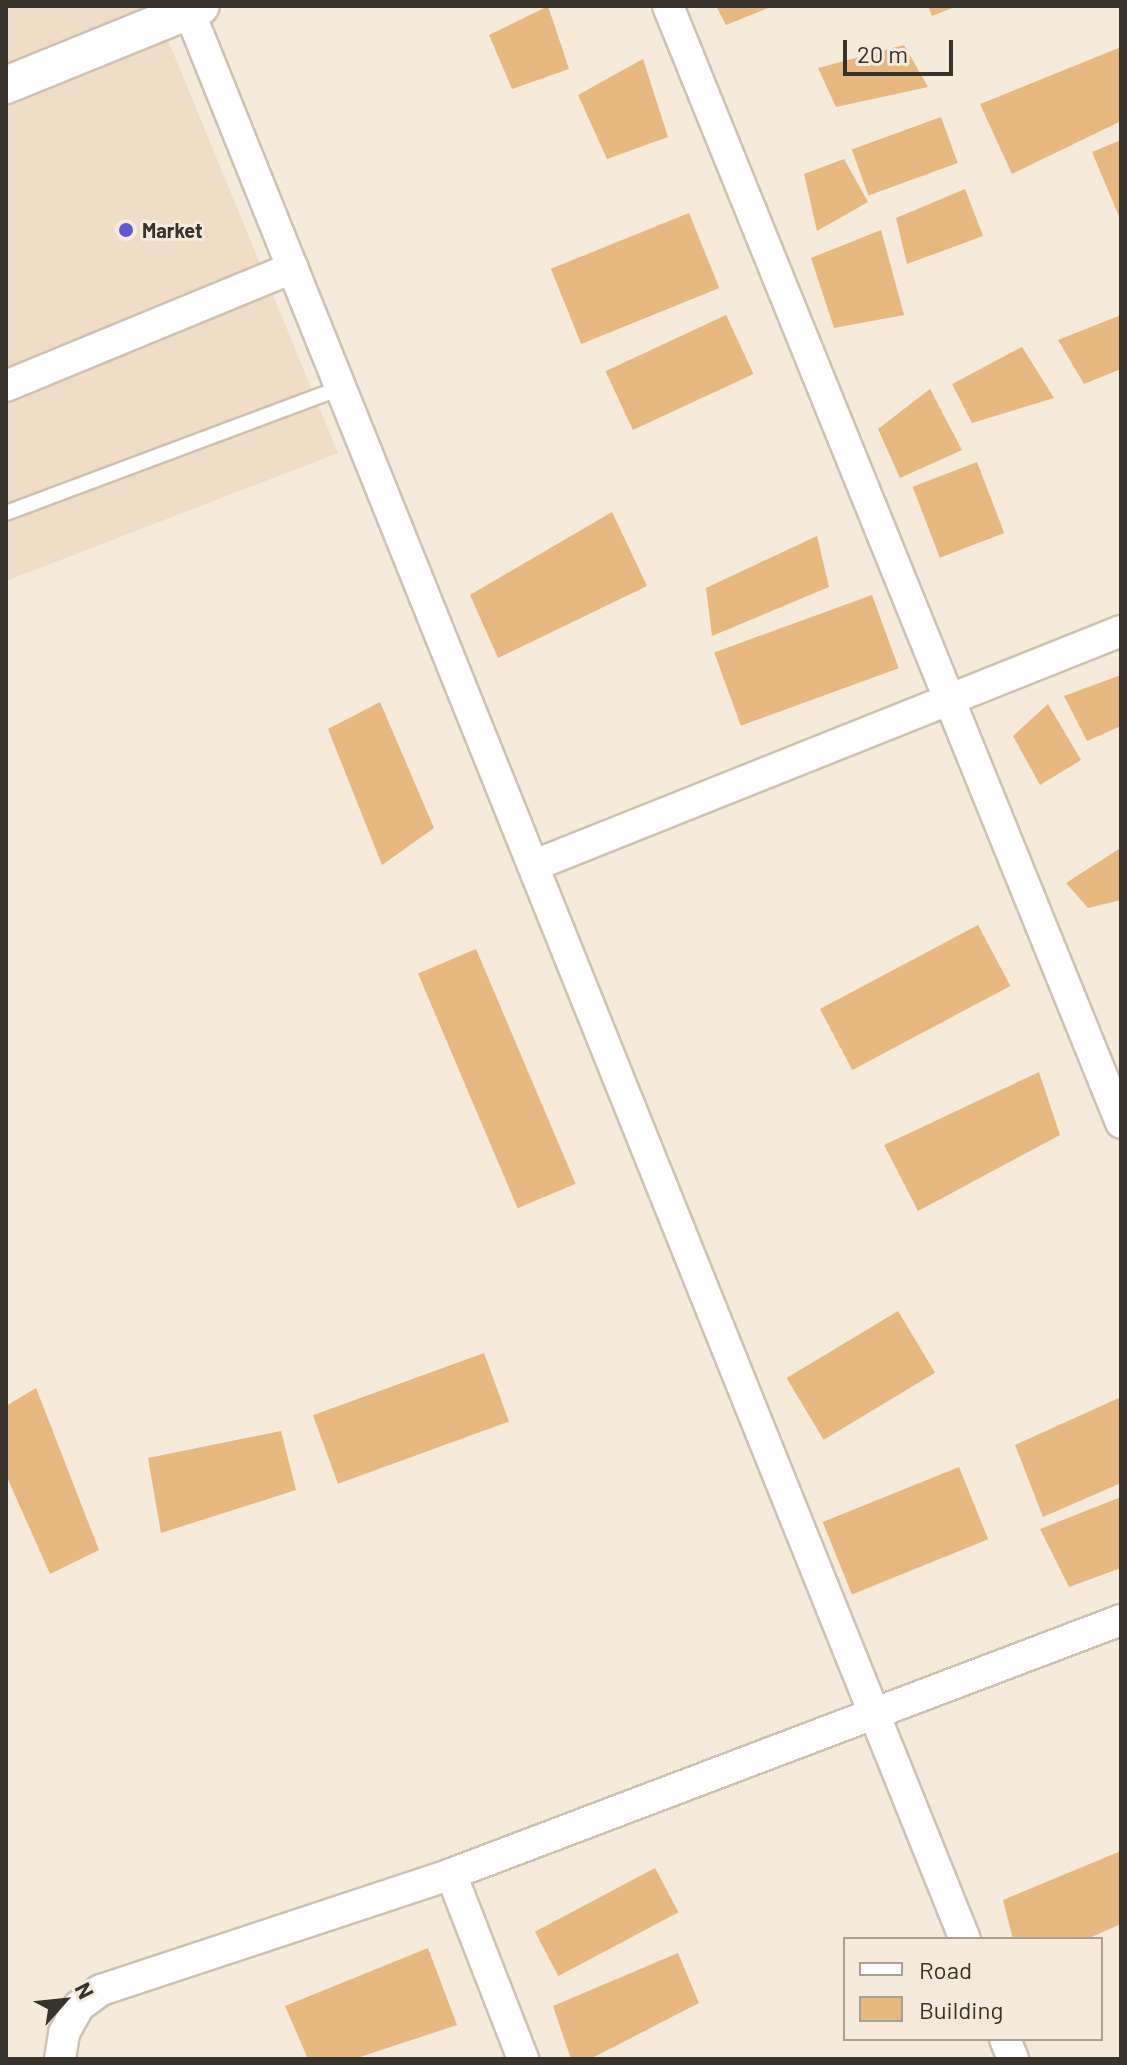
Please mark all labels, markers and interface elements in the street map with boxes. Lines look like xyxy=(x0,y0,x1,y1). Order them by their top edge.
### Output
scale bar xyxy=(847,24,957,74)
text: 20 m xyxy=(857,39,908,68)
place label: Market xyxy=(142,218,203,242)
marker: Market xyxy=(117,221,135,239)
legend xyxy=(843,1937,1103,2041)
text: Road xyxy=(919,1955,972,1984)
north arrow xyxy=(24,1961,104,2041)
text: N xyxy=(70,1978,100,2003)
text: Building xyxy=(919,1995,1003,2024)

